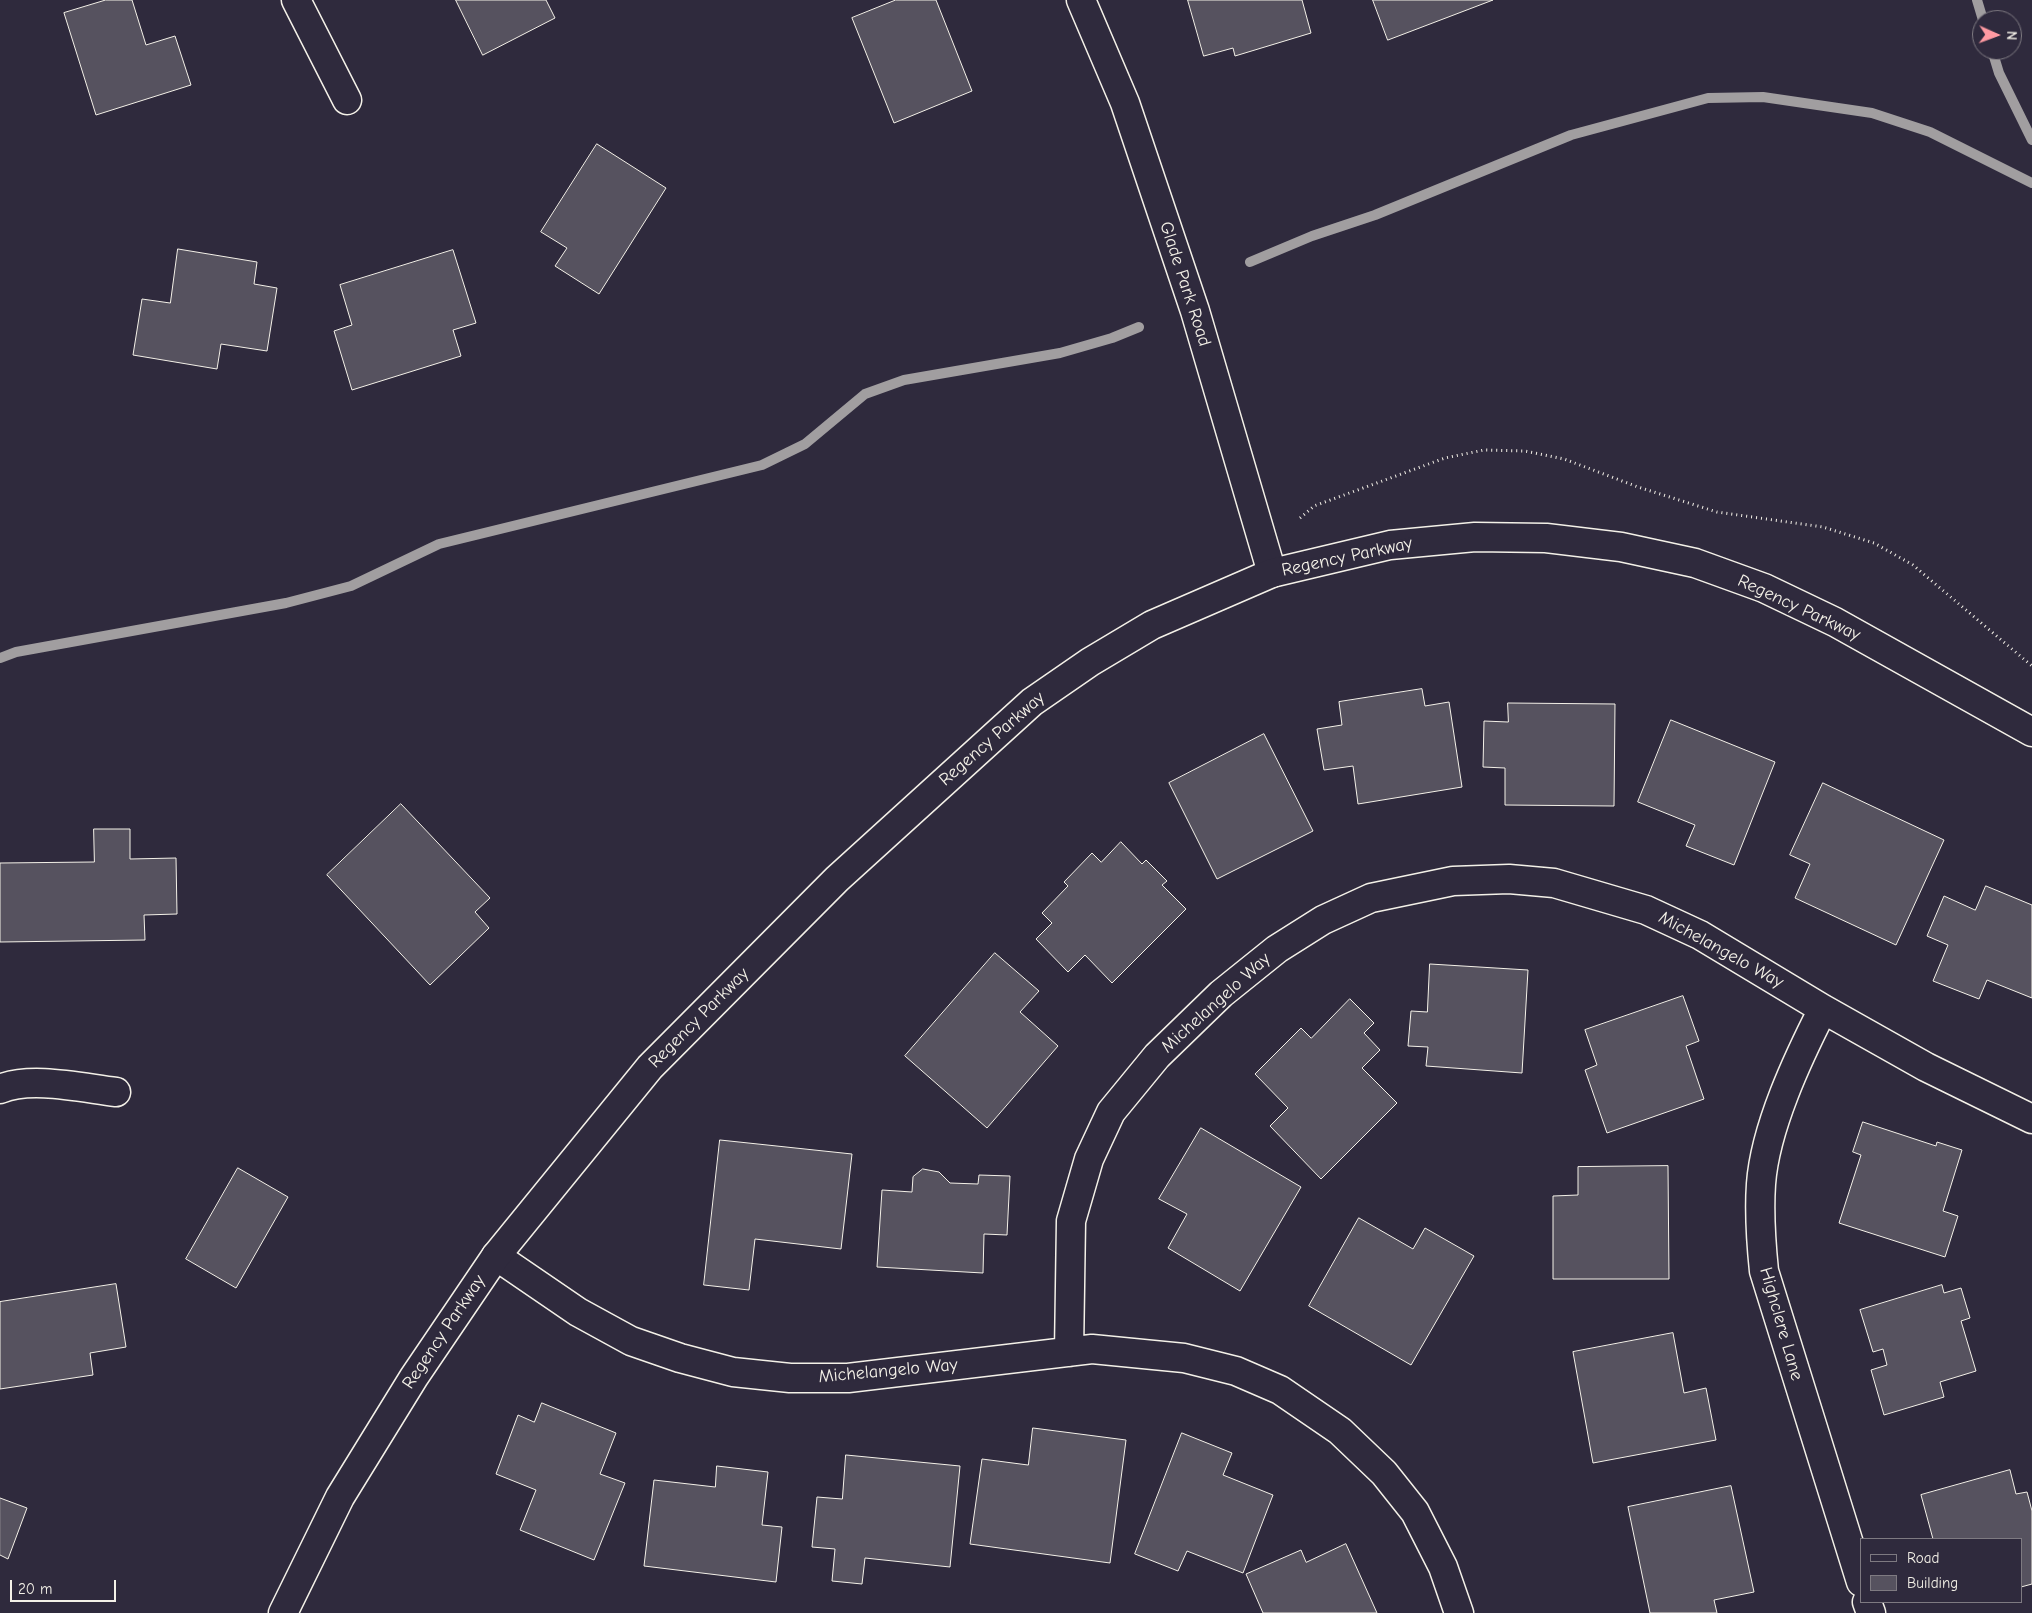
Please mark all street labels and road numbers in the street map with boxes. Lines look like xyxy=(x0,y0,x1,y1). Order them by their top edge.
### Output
street label: Glade Park Road xyxy=(1155,219,1215,349)
street label: Regency Parkway xyxy=(1280,533,1414,581)
street label: Regency Parkway xyxy=(1734,570,1864,646)
street label: Regency Parkway xyxy=(935,687,1049,791)
street label: Michelangelo Way xyxy=(1655,907,1787,993)
street label: Michelangelo Way xyxy=(1157,948,1275,1058)
street label: Regency Parkway xyxy=(644,963,754,1073)
street label: Highclere Lane xyxy=(1755,1265,1807,1383)
street label: Regency Parkway xyxy=(398,1271,490,1393)
street label: Michelangelo Way xyxy=(818,1354,958,1388)

